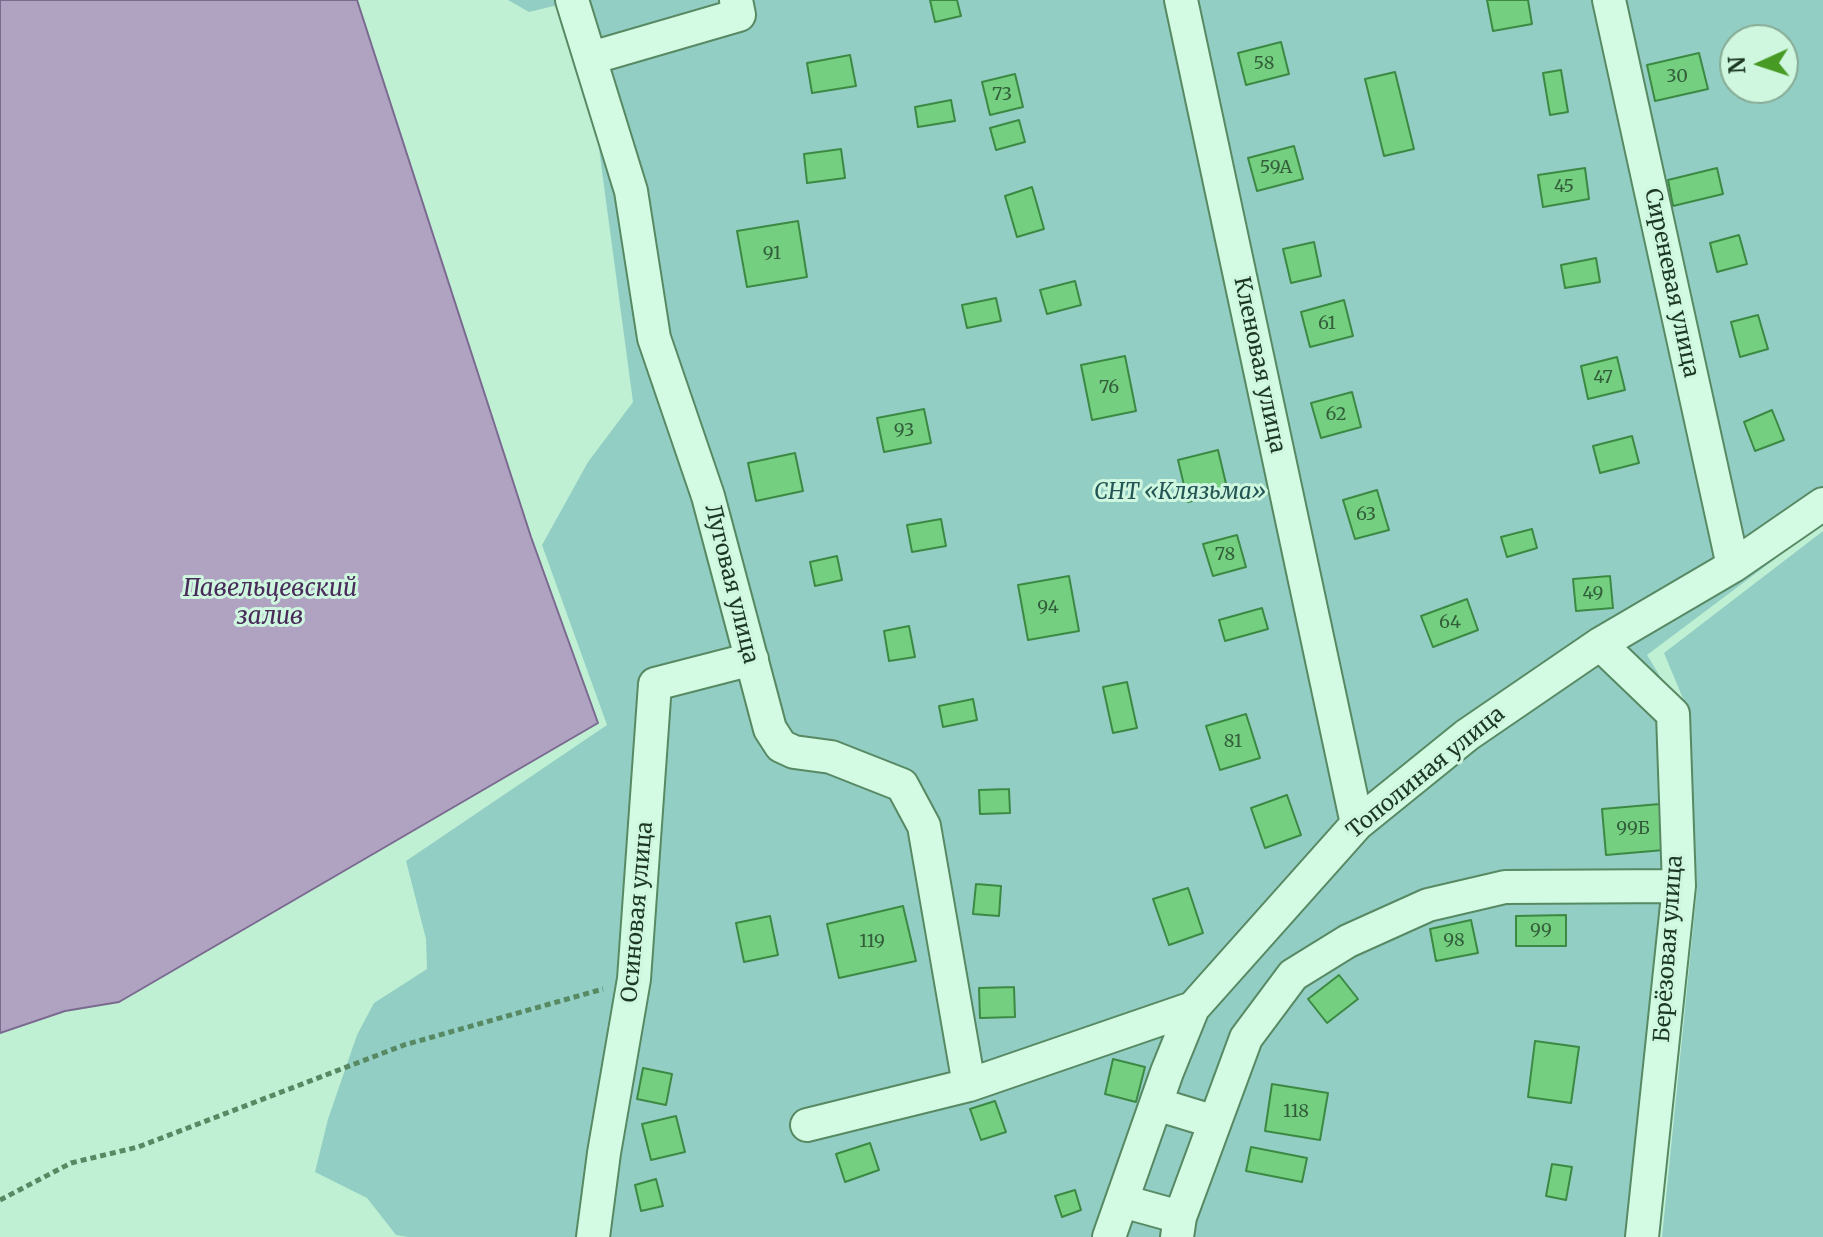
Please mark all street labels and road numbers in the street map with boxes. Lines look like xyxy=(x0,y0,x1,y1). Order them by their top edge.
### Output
street label: Сиреневая улица xyxy=(1638,186,1704,380)
street label: Кленовая улица xyxy=(1227,275,1291,455)
street label: Луговая улица xyxy=(698,502,764,666)
street label: Тополиная улица xyxy=(1342,701,1510,845)
street label: Осиновая улица xyxy=(617,820,659,1004)
street label: Берёзовая улица xyxy=(1649,854,1689,1044)

